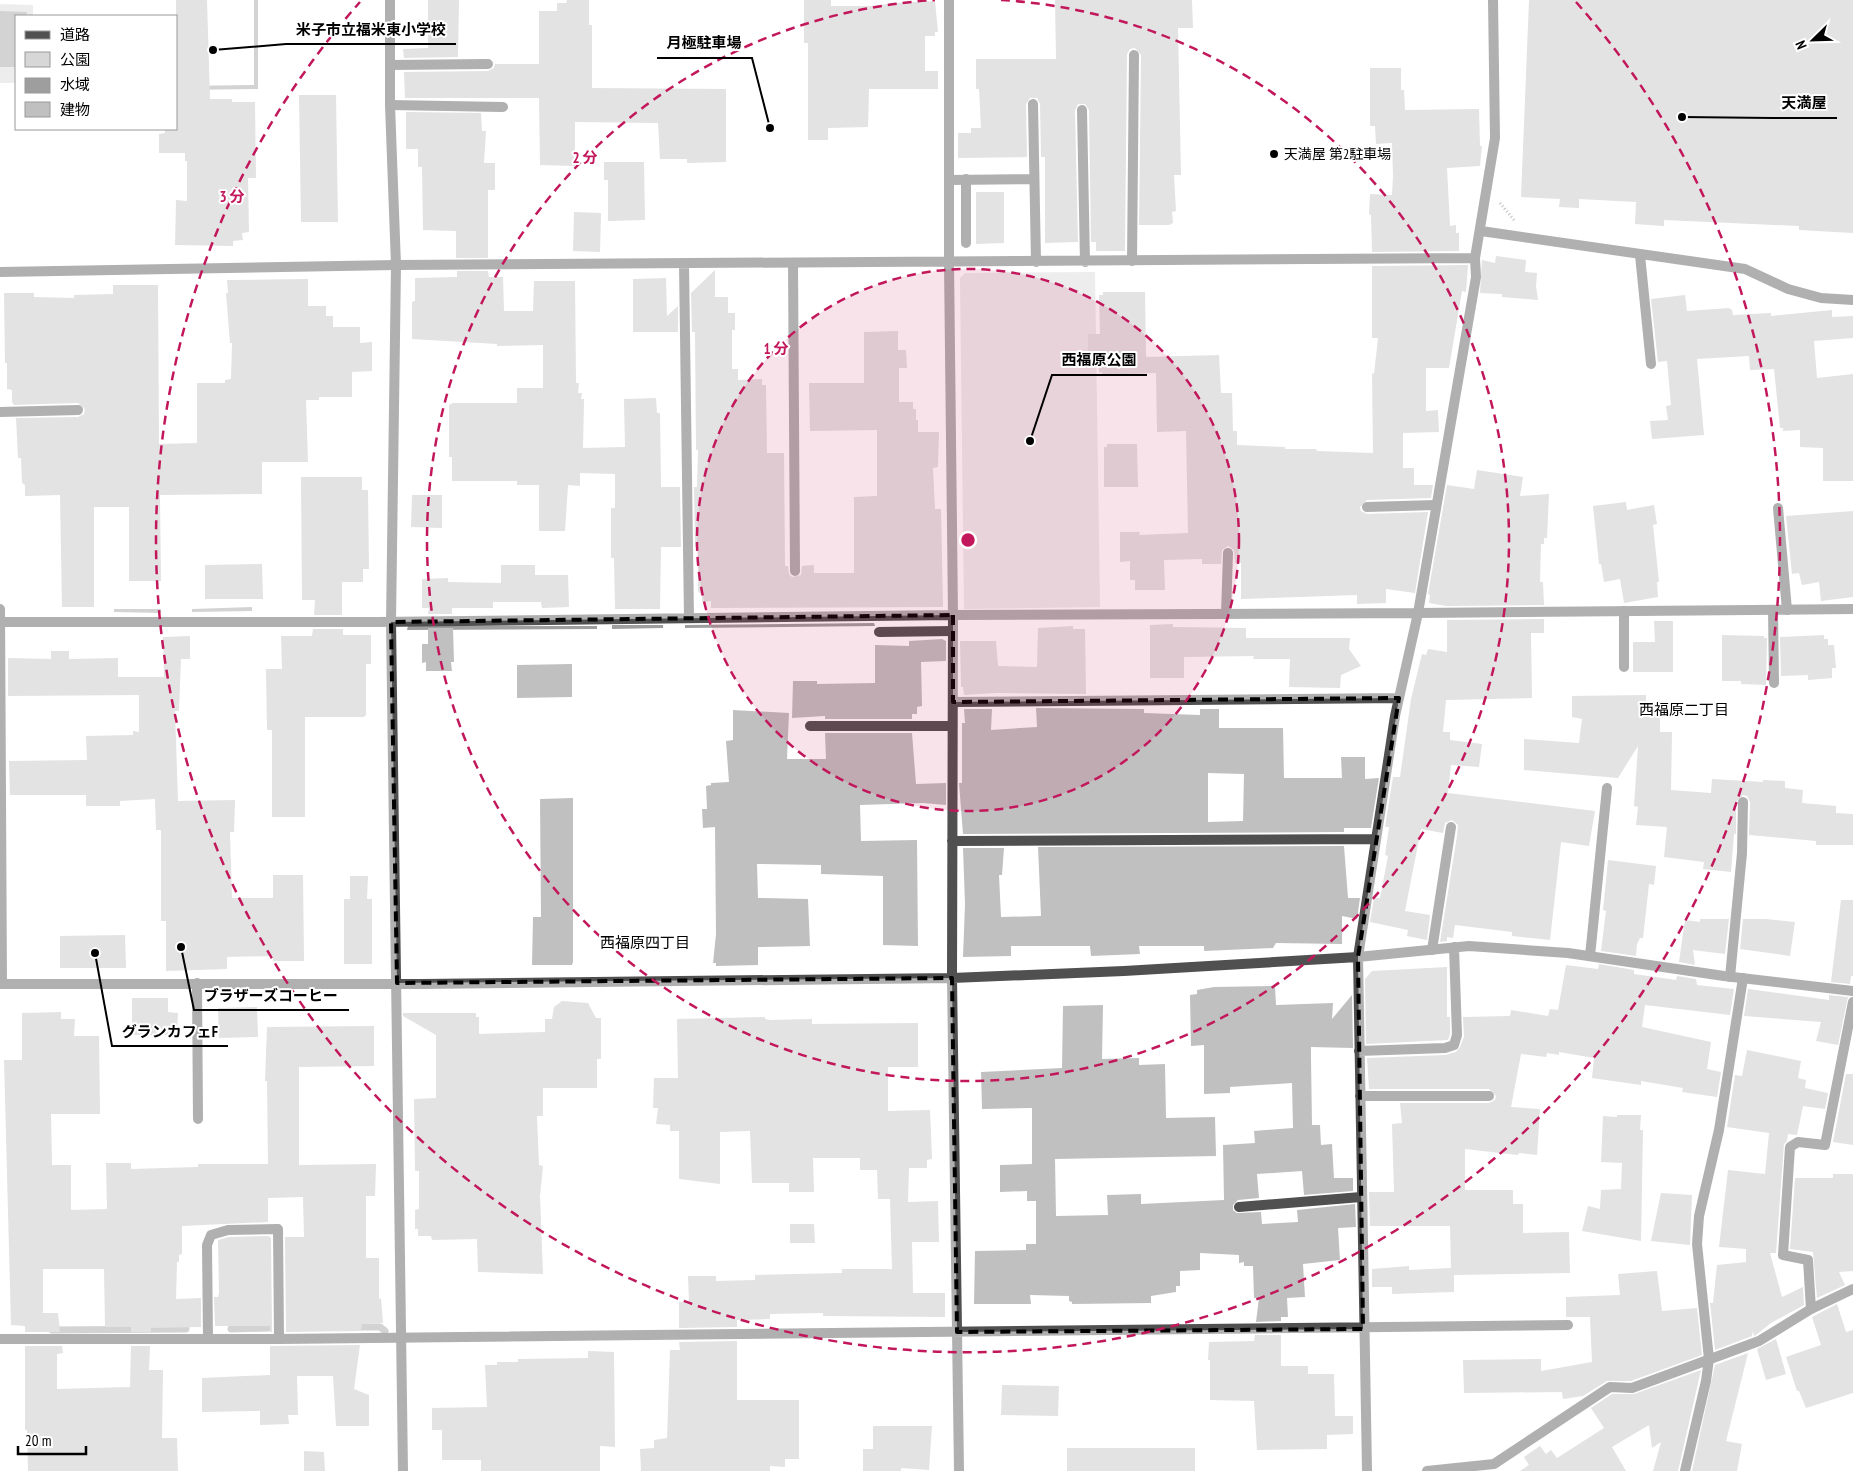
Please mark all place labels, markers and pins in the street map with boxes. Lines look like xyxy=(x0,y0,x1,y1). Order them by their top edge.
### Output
callout: 米子市立福米東小学校 xyxy=(286,14,456,44)
callout: 月極駐車場 xyxy=(657,28,752,58)
callout: 天満屋 xyxy=(1772,88,1837,118)
place label: 天満屋 第2駐車場 xyxy=(1284,145,1391,163)
marker: 天満屋 第2駐車場 xyxy=(1268,148,1280,160)
callout: 西福原公園 xyxy=(1052,345,1147,375)
centre of rings xyxy=(959,531,977,549)
callout: ブラザーズコーヒー xyxy=(194,980,349,1010)
callout: グランカフェF xyxy=(112,1016,228,1046)

